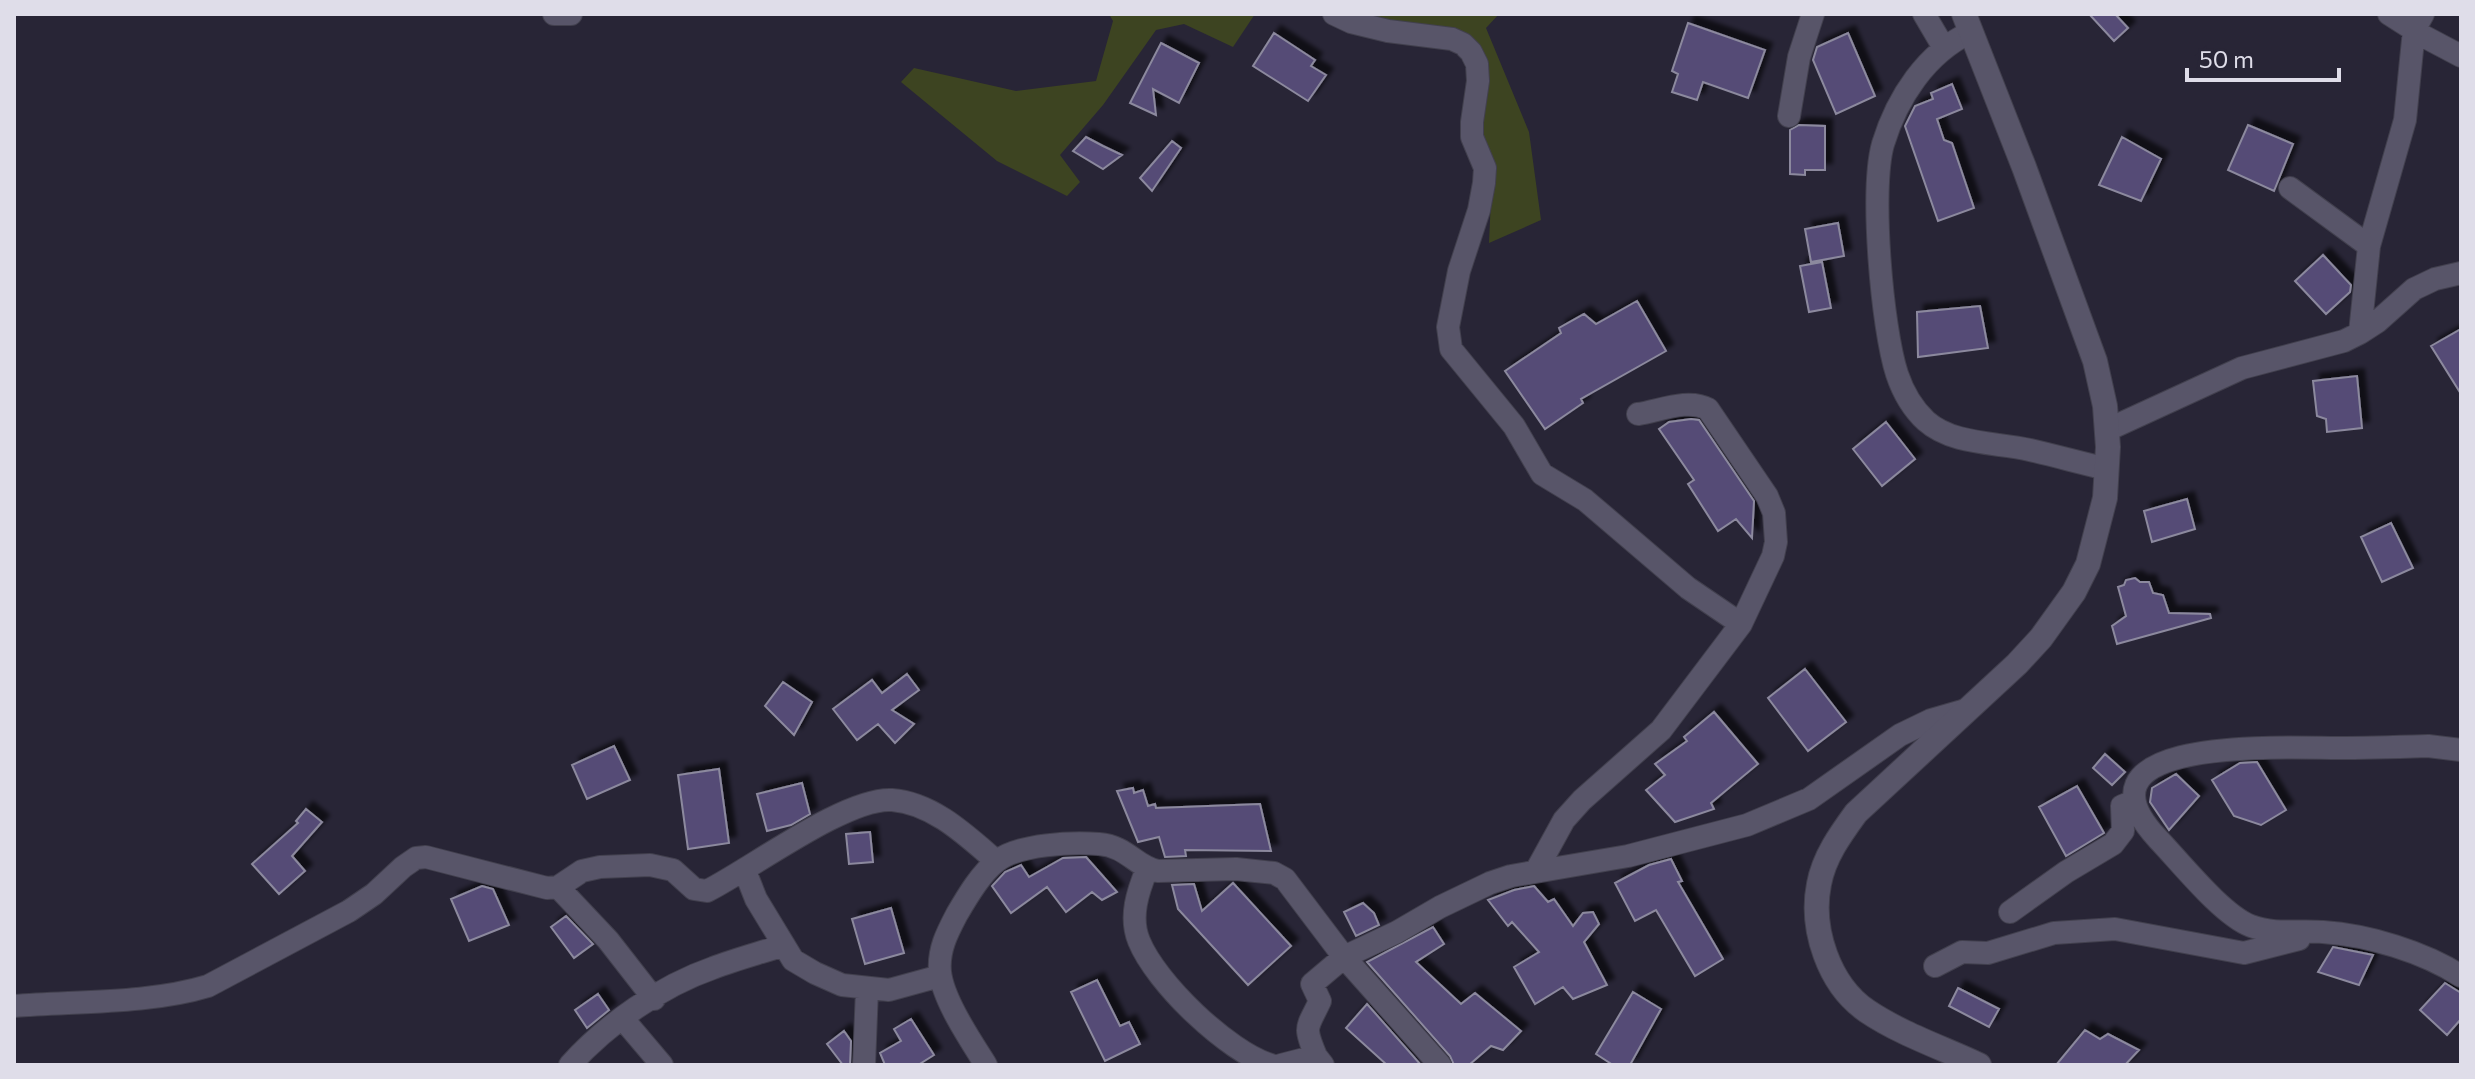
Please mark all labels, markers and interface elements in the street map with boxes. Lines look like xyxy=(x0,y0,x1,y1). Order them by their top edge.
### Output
scale bar xyxy=(2187,32,2339,82)
text: 50 m xyxy=(2199,44,2254,73)

